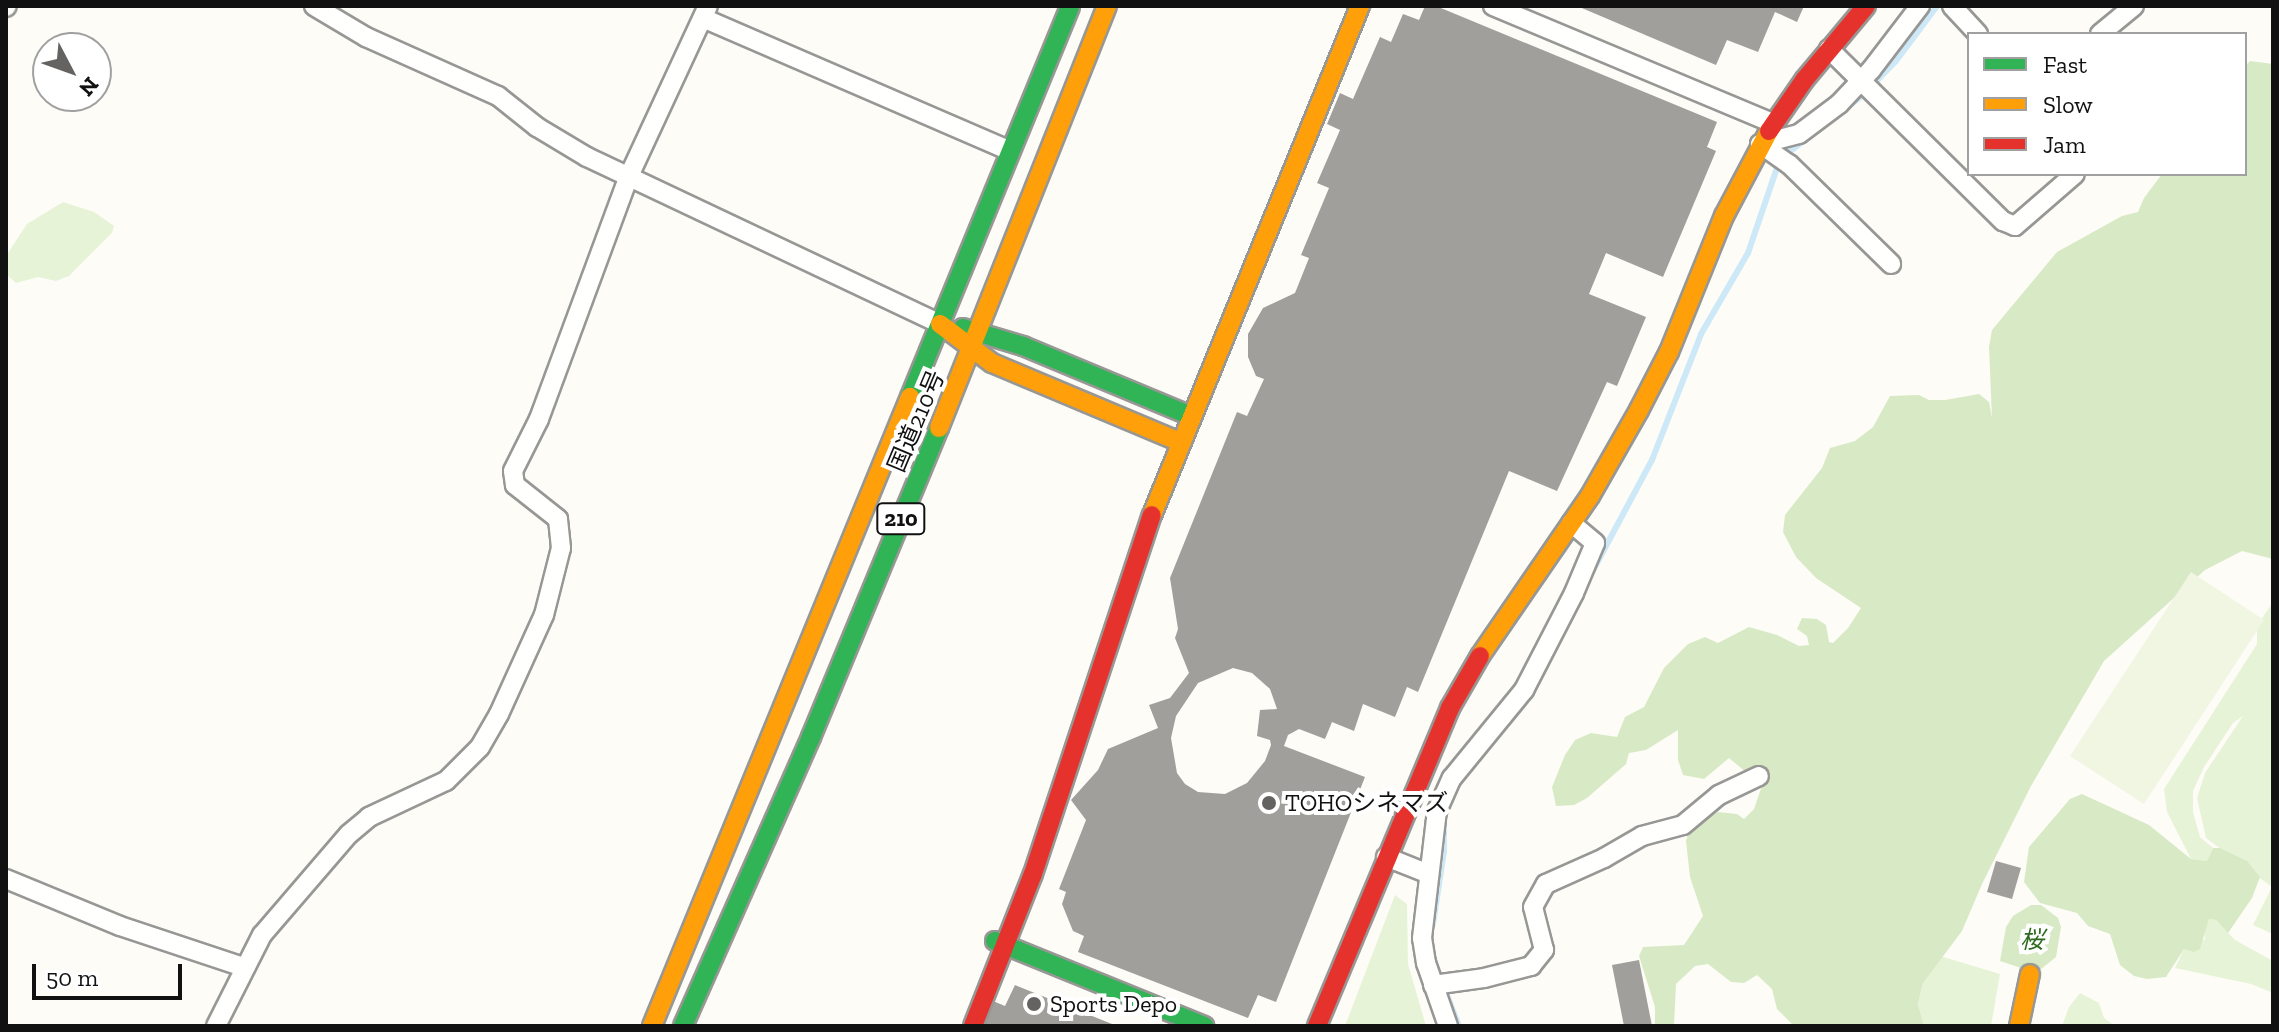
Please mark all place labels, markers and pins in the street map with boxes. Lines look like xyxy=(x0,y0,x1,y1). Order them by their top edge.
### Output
place label: TOHOシネマズ xyxy=(1285,789,1448,817)
marker: TOHOシネマズ xyxy=(1260,794,1278,812)
place label: Sports Depo xyxy=(1050,990,1177,1018)
marker: Sports Depo xyxy=(1025,995,1043,1013)

